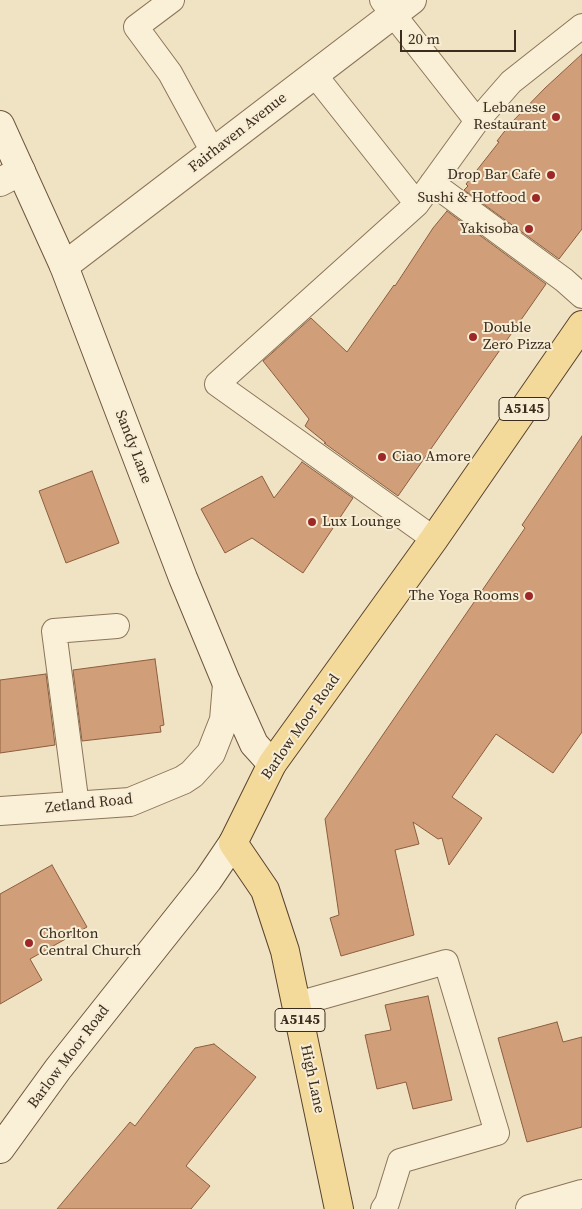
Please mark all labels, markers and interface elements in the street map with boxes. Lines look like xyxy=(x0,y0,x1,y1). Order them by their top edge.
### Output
scale bar xyxy=(402,20,518,52)
text: 20 m xyxy=(408,28,440,49)
street label: Fairhaven Avenue xyxy=(185,89,291,177)
place label: Lebanese Restaurant xyxy=(473,99,546,134)
marker: Lebanese Restaurant xyxy=(550,111,562,123)
place label: Drop Bar Cafe xyxy=(447,166,541,184)
marker: Drop Bar Cafe xyxy=(545,169,557,181)
place label: Sushi & Hotfood xyxy=(418,189,526,207)
marker: Sushi & Hotfood xyxy=(530,192,542,204)
place label: Yakisoba xyxy=(460,220,519,238)
marker: Yakisoba xyxy=(523,223,535,235)
place label: Double Zero Pizza xyxy=(483,319,552,354)
marker: Double Zero Pizza xyxy=(467,331,479,343)
road number: A5145 xyxy=(499,398,549,420)
street label: Sandy Lane xyxy=(111,408,155,486)
place label: Ciao Amore xyxy=(392,448,471,466)
marker: Ciao Amore xyxy=(376,451,388,463)
place label: Lux Lounge xyxy=(322,513,401,531)
marker: Lux Lounge xyxy=(306,516,318,528)
place label: The Yoga Rooms xyxy=(409,587,519,605)
marker: The Yoga Rooms xyxy=(523,590,535,602)
street label: Barlow Moor Road xyxy=(258,671,344,783)
street label: Zetland Road xyxy=(44,790,134,818)
place label: Chorlton Central Church xyxy=(39,925,141,960)
marker: Chorlton Central Church xyxy=(23,937,35,949)
street label: Barlow Moor Road xyxy=(24,1002,114,1112)
road number: A5145 xyxy=(275,1008,325,1032)
street label: High Lane xyxy=(296,1043,328,1115)

